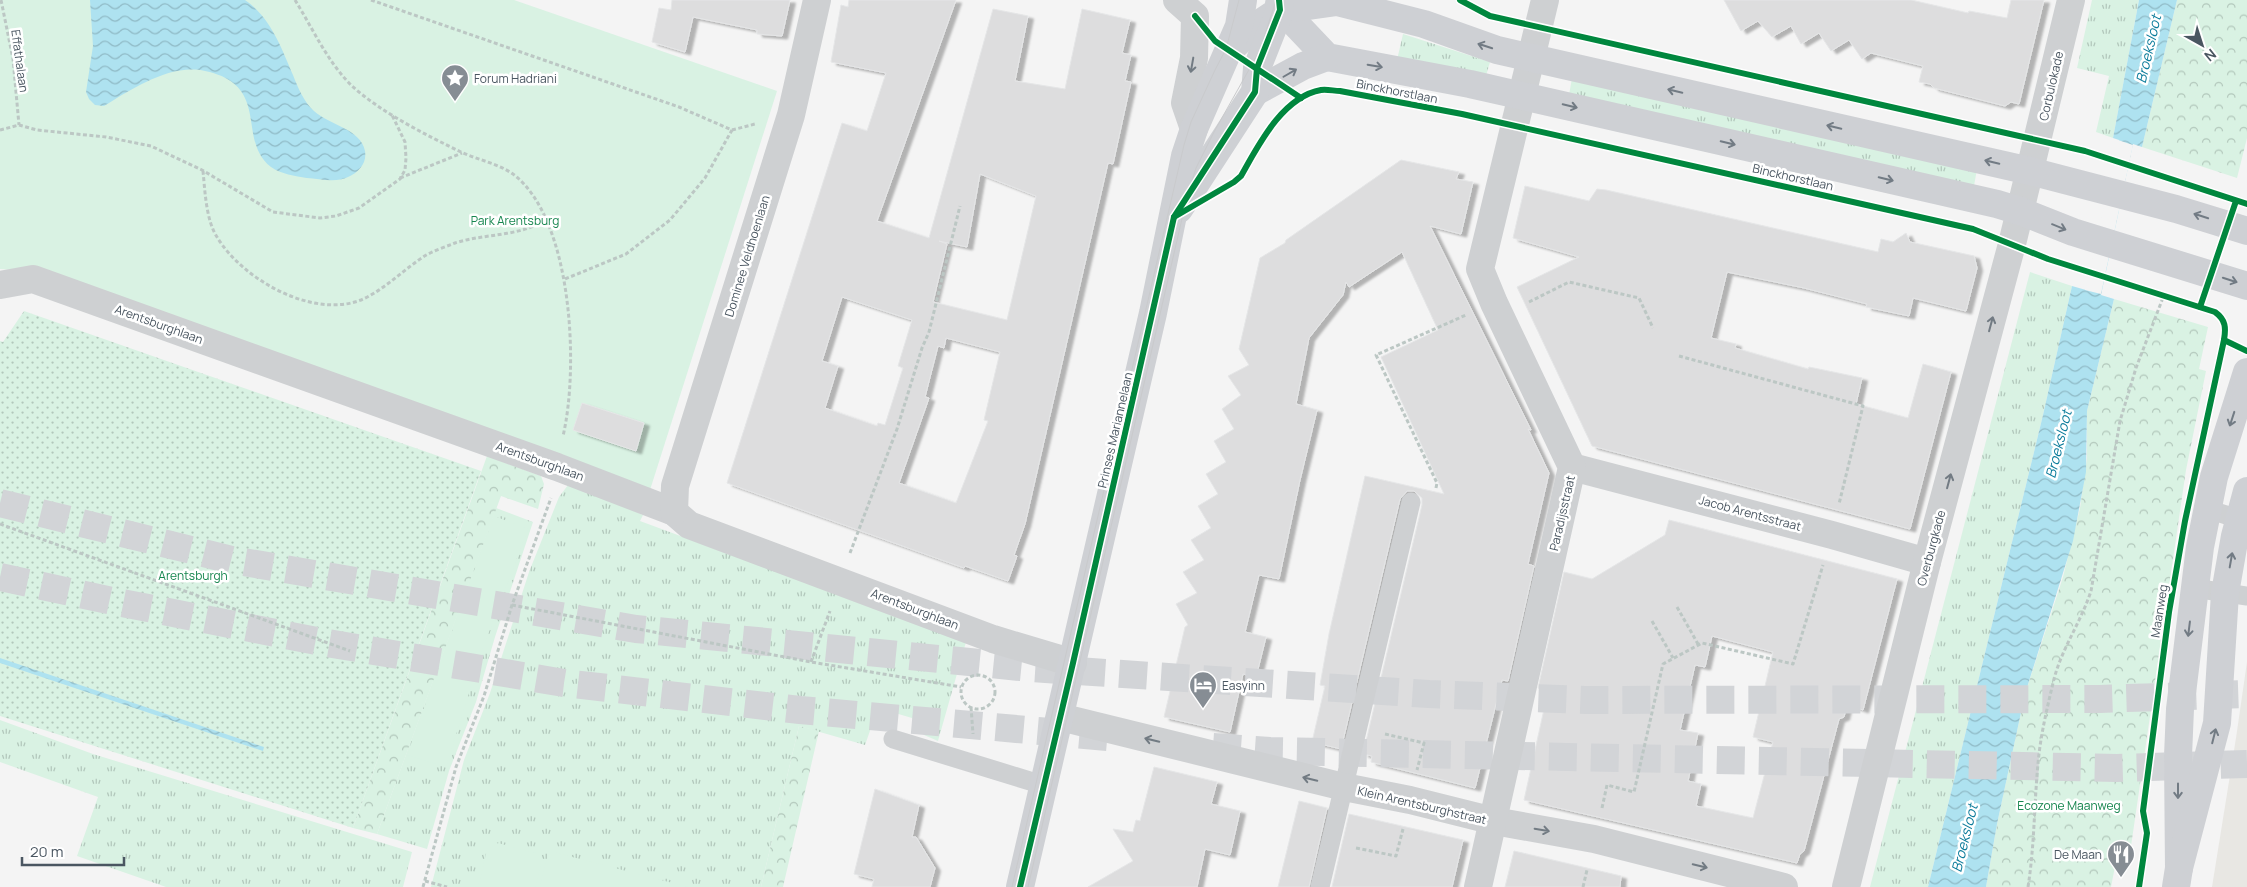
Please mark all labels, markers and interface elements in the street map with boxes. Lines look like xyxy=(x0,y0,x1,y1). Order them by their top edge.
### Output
water label: Broeksloot xyxy=(2131,12,2165,85)
north arrow xyxy=(2177,20,2227,70)
street label: Effathalaan xyxy=(7,29,33,93)
one-way arrow xyxy=(1477,41,1493,50)
text: N xyxy=(2201,45,2220,66)
street label: Corbulokade xyxy=(2035,50,2067,122)
one-way arrow xyxy=(1187,57,1197,73)
one-way arrow xyxy=(1366,61,1382,71)
place icon: Forum Hadriani xyxy=(440,63,470,102)
one-way arrow xyxy=(1283,68,1298,78)
place label: Forum Hadriani xyxy=(474,70,557,87)
street label: Binckhorstlaan xyxy=(1355,75,1439,107)
one-way arrow xyxy=(1667,86,1683,95)
one-way arrow xyxy=(1561,102,1577,111)
one-way arrow xyxy=(1826,122,1842,131)
one-way arrow xyxy=(1720,139,1736,148)
one-way arrow xyxy=(1984,157,2000,167)
street label: Binckhorstlaan xyxy=(1751,159,1835,195)
one-way arrow xyxy=(1878,175,1894,184)
street label: Dominee Veldhoenlaan xyxy=(720,193,774,319)
one-way arrow xyxy=(2194,211,2209,220)
park label: Park Arentsburg xyxy=(471,212,559,229)
one-way arrow xyxy=(2051,223,2067,232)
one-way arrow xyxy=(2221,276,2237,286)
street label: Arentsburghlaan xyxy=(113,300,205,348)
one-way arrow xyxy=(1987,316,1996,332)
street label: Prinses Mariannelaan xyxy=(1093,370,1137,490)
water label: Broeksloot xyxy=(2040,407,2076,480)
one-way arrow xyxy=(2226,410,2236,426)
street label: Arentsburghlaan xyxy=(494,437,586,485)
street label: Paradijsstraat xyxy=(1545,473,1579,552)
one-way arrow xyxy=(1944,473,1954,489)
street label: Jacob Arentsstraat xyxy=(1697,491,1803,535)
street label: Overburgkade xyxy=(1913,508,1949,588)
one-way arrow xyxy=(2226,552,2236,568)
park label: Arentsburgh xyxy=(158,567,228,584)
street label: Maanweg xyxy=(2146,583,2172,639)
street label: Arentsburghlaan xyxy=(869,584,961,634)
one-way arrow xyxy=(2184,621,2194,637)
hotel icon: Easyinn xyxy=(1188,670,1218,709)
place label: Easyinn xyxy=(1222,677,1265,694)
one-way arrow xyxy=(2210,728,2219,744)
one-way arrow xyxy=(1144,735,1160,744)
one-way arrow xyxy=(1302,774,1318,783)
street label: Klein Arentsburghstraat xyxy=(1356,782,1488,828)
one-way arrow xyxy=(2173,782,2183,799)
park label: Ecozone Maanweg xyxy=(2017,797,2121,814)
water label: Broeksloot xyxy=(1946,801,1982,874)
one-way arrow xyxy=(1533,825,1549,835)
scale bar xyxy=(22,834,125,866)
restaurant icon: De Maan xyxy=(2106,839,2136,878)
text: 20 m xyxy=(30,841,63,862)
place label: De Maan xyxy=(2054,846,2102,863)
one-way arrow xyxy=(1691,862,1707,871)

